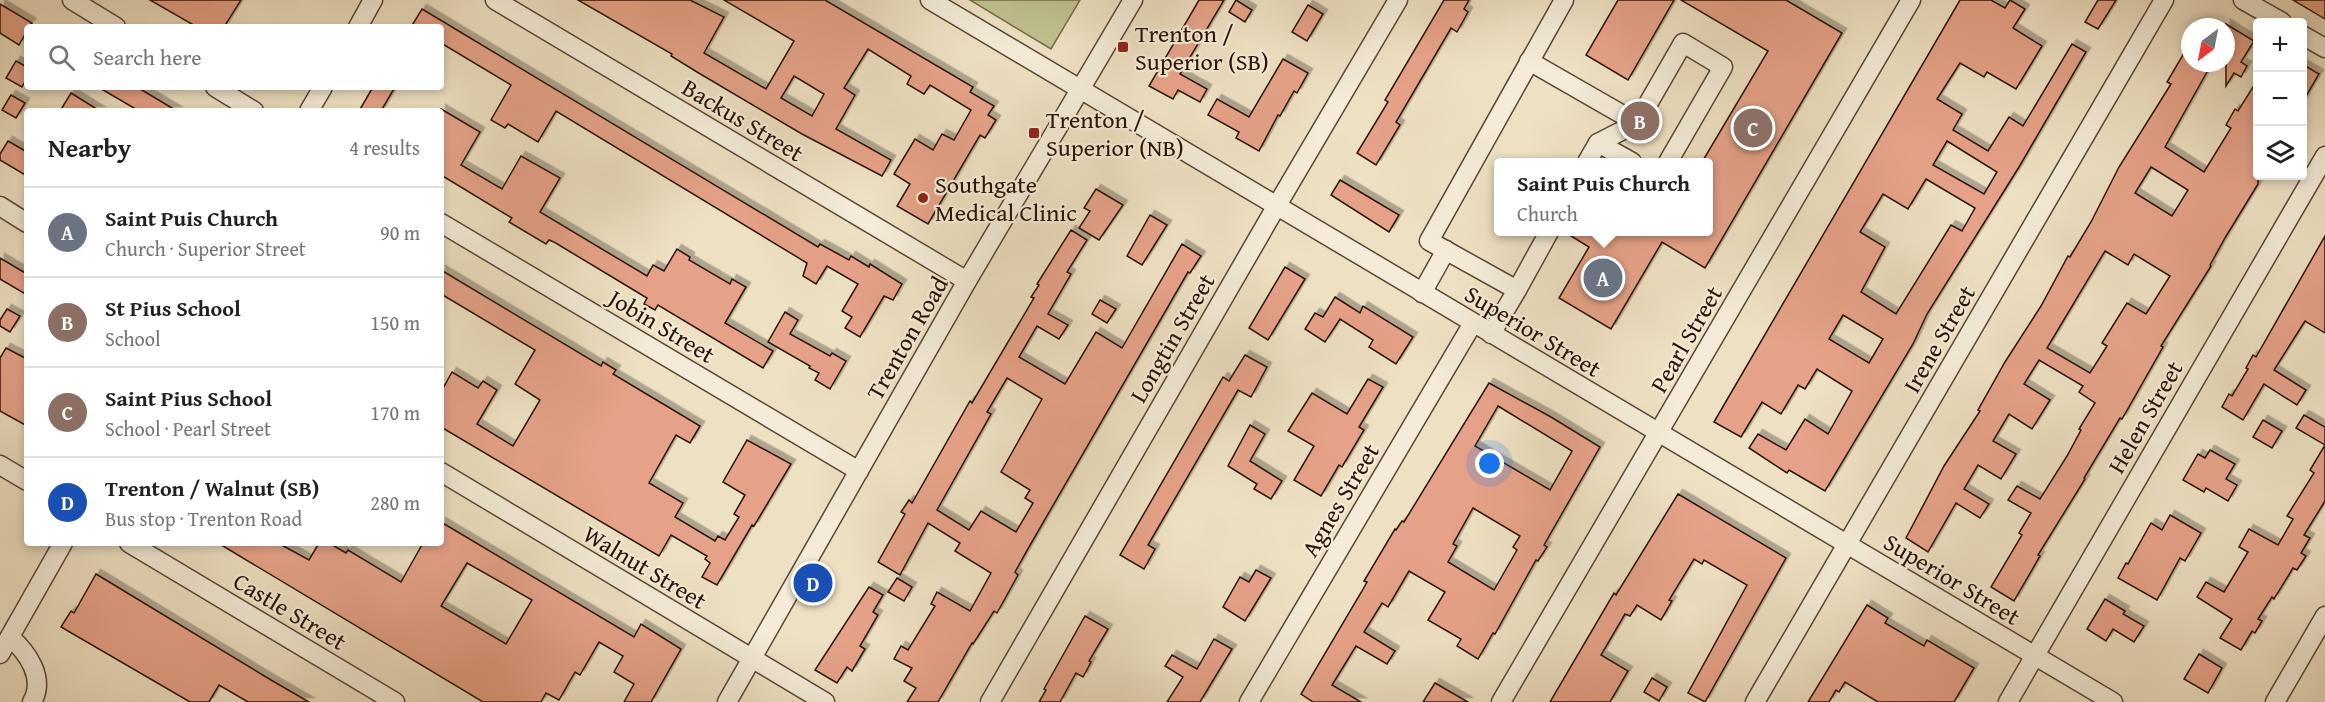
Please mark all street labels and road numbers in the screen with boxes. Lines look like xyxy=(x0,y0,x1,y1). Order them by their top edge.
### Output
street label: Backus Street xyxy=(676,70,811,170)
street label: Longtin Street xyxy=(1121,266,1223,409)
street label: Trenton Road xyxy=(857,270,957,406)
street label: Superior Street xyxy=(1458,276,1608,386)
street label: Irene Street xyxy=(1894,278,1984,399)
street label: Jobin Street xyxy=(600,279,722,372)
street label: Pearl Street xyxy=(1641,279,1731,399)
street label: Helen Street xyxy=(2099,354,2192,480)
street label: Agnes Street xyxy=(1292,436,1388,563)
street label: Walnut Street xyxy=(577,516,714,618)
street label: Superior Street xyxy=(1877,524,2027,634)
street label: Castle Street xyxy=(227,563,354,659)

